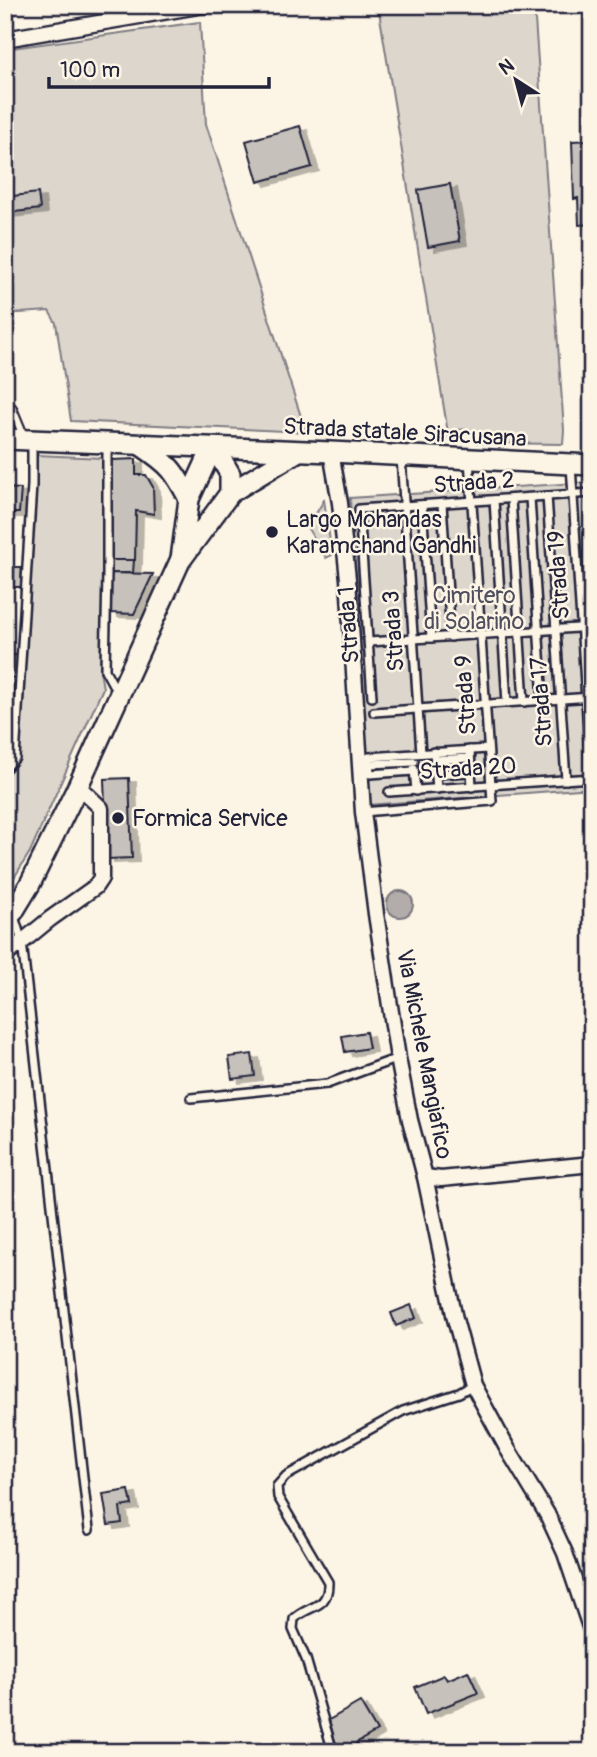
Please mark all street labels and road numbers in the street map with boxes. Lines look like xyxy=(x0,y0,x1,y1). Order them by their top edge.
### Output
street label: Strada statale Siracusana xyxy=(283,412,527,453)
street label: Strada 2 xyxy=(432,465,516,500)
street label: Strada 19 xyxy=(541,529,576,621)
street label: Strada 1 xyxy=(331,585,366,665)
street label: Strada 3 xyxy=(376,589,411,673)
street label: Strada 9 xyxy=(448,654,483,736)
street label: Strada 17 xyxy=(524,656,559,748)
street label: Strada 20 xyxy=(419,751,517,786)
street label: Via Michele Mangiafico xyxy=(390,947,459,1162)

